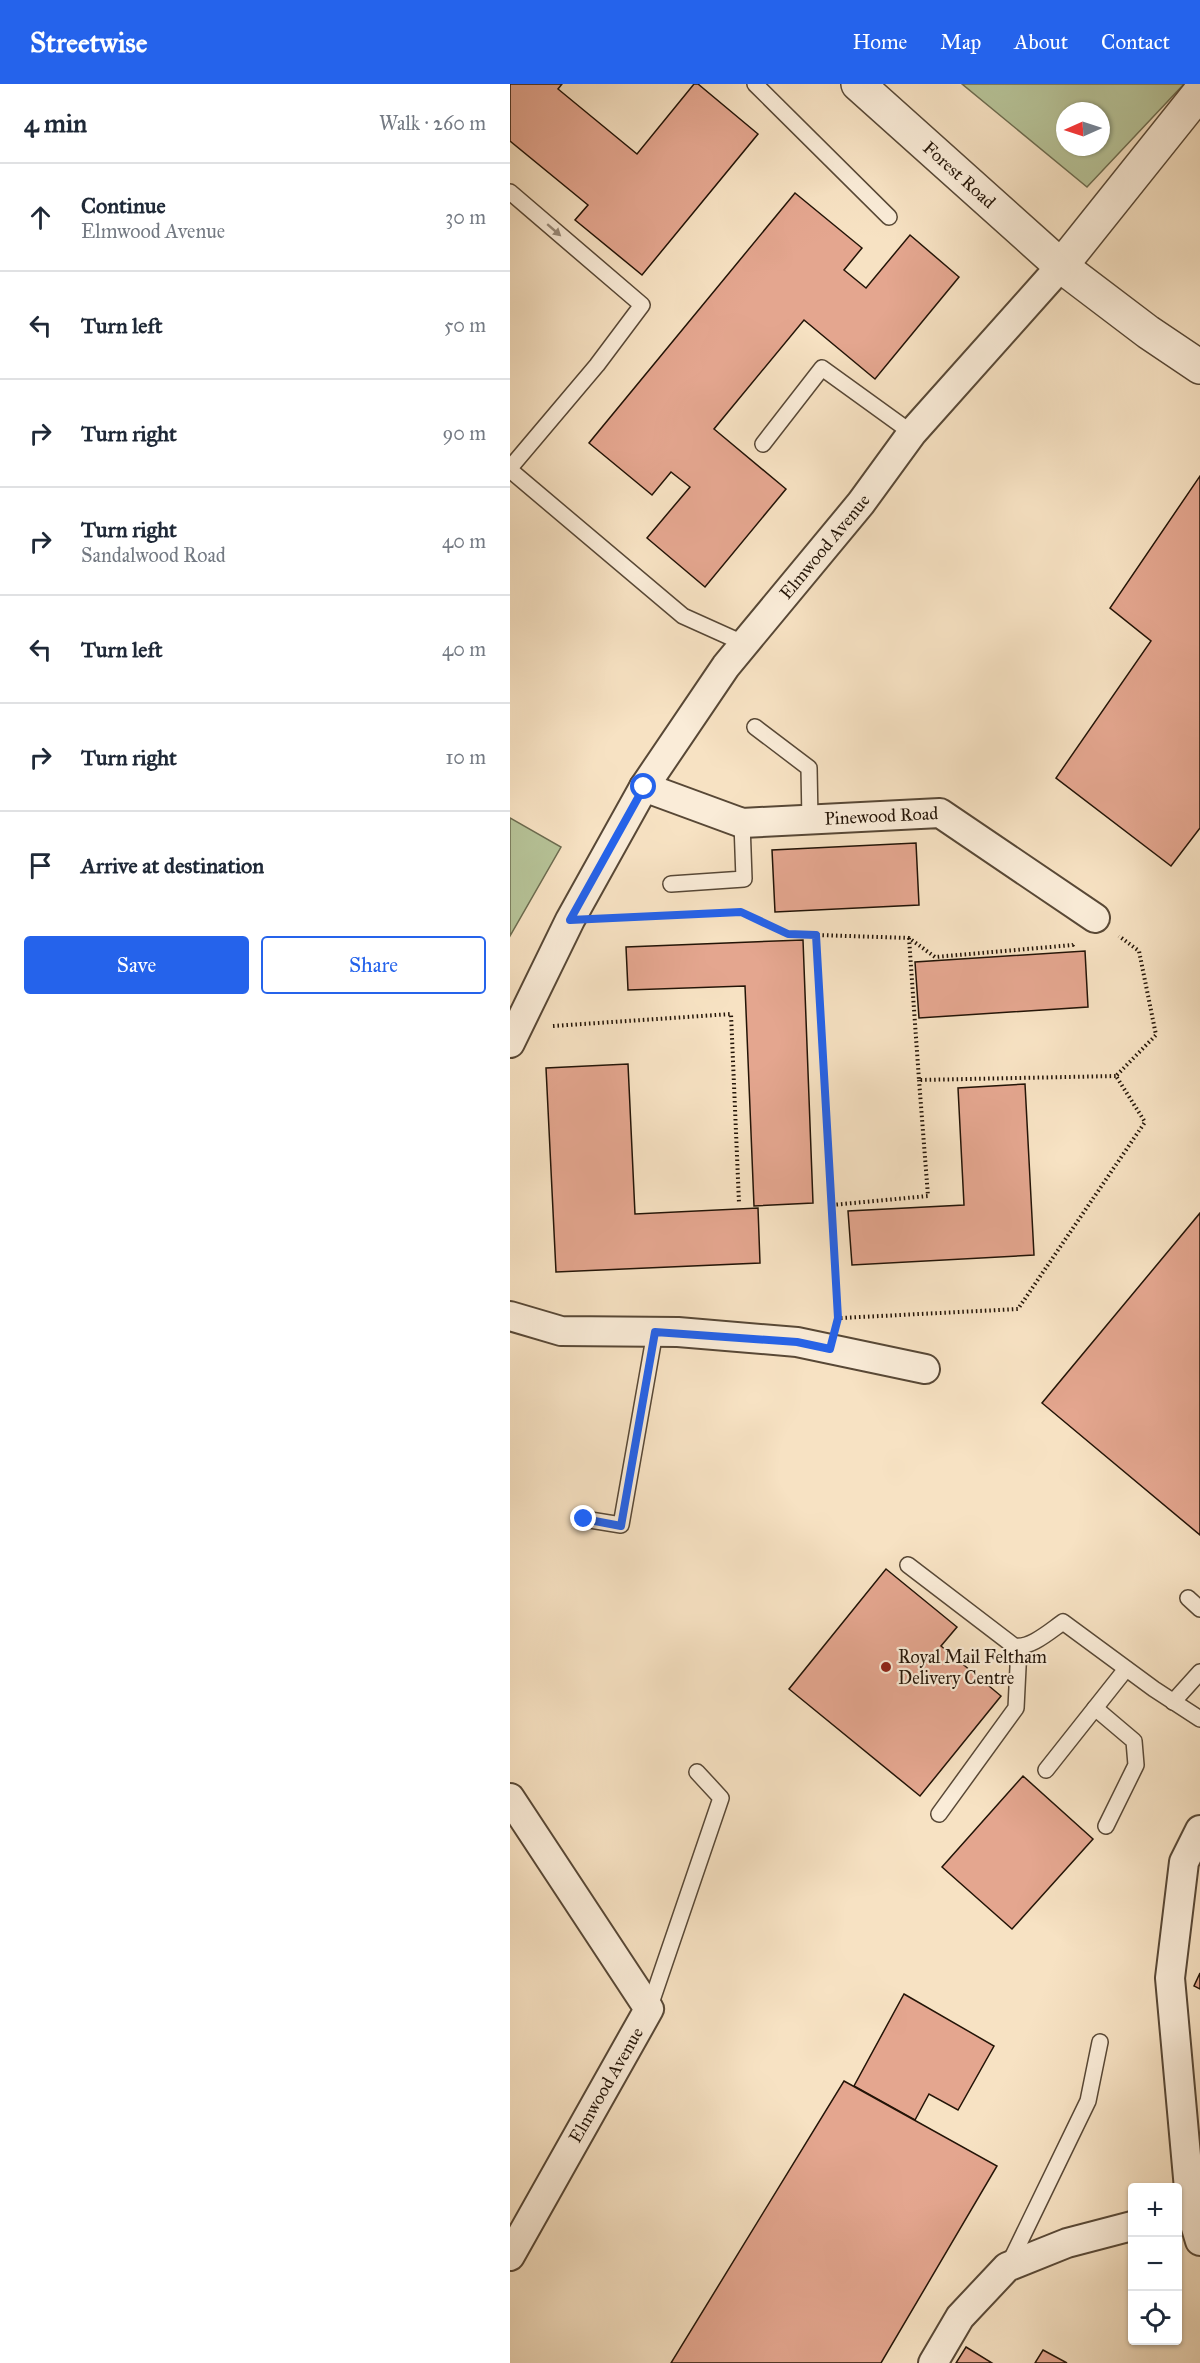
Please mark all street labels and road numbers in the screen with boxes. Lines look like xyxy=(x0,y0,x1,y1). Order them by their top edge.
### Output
street label: Forest Road xyxy=(918,137,1000,213)
street label: Elmwood Avenue xyxy=(775,490,875,604)
street label: Pinewood Road xyxy=(824,802,939,830)
street label: Elmwood Avenue xyxy=(564,2023,648,2147)

